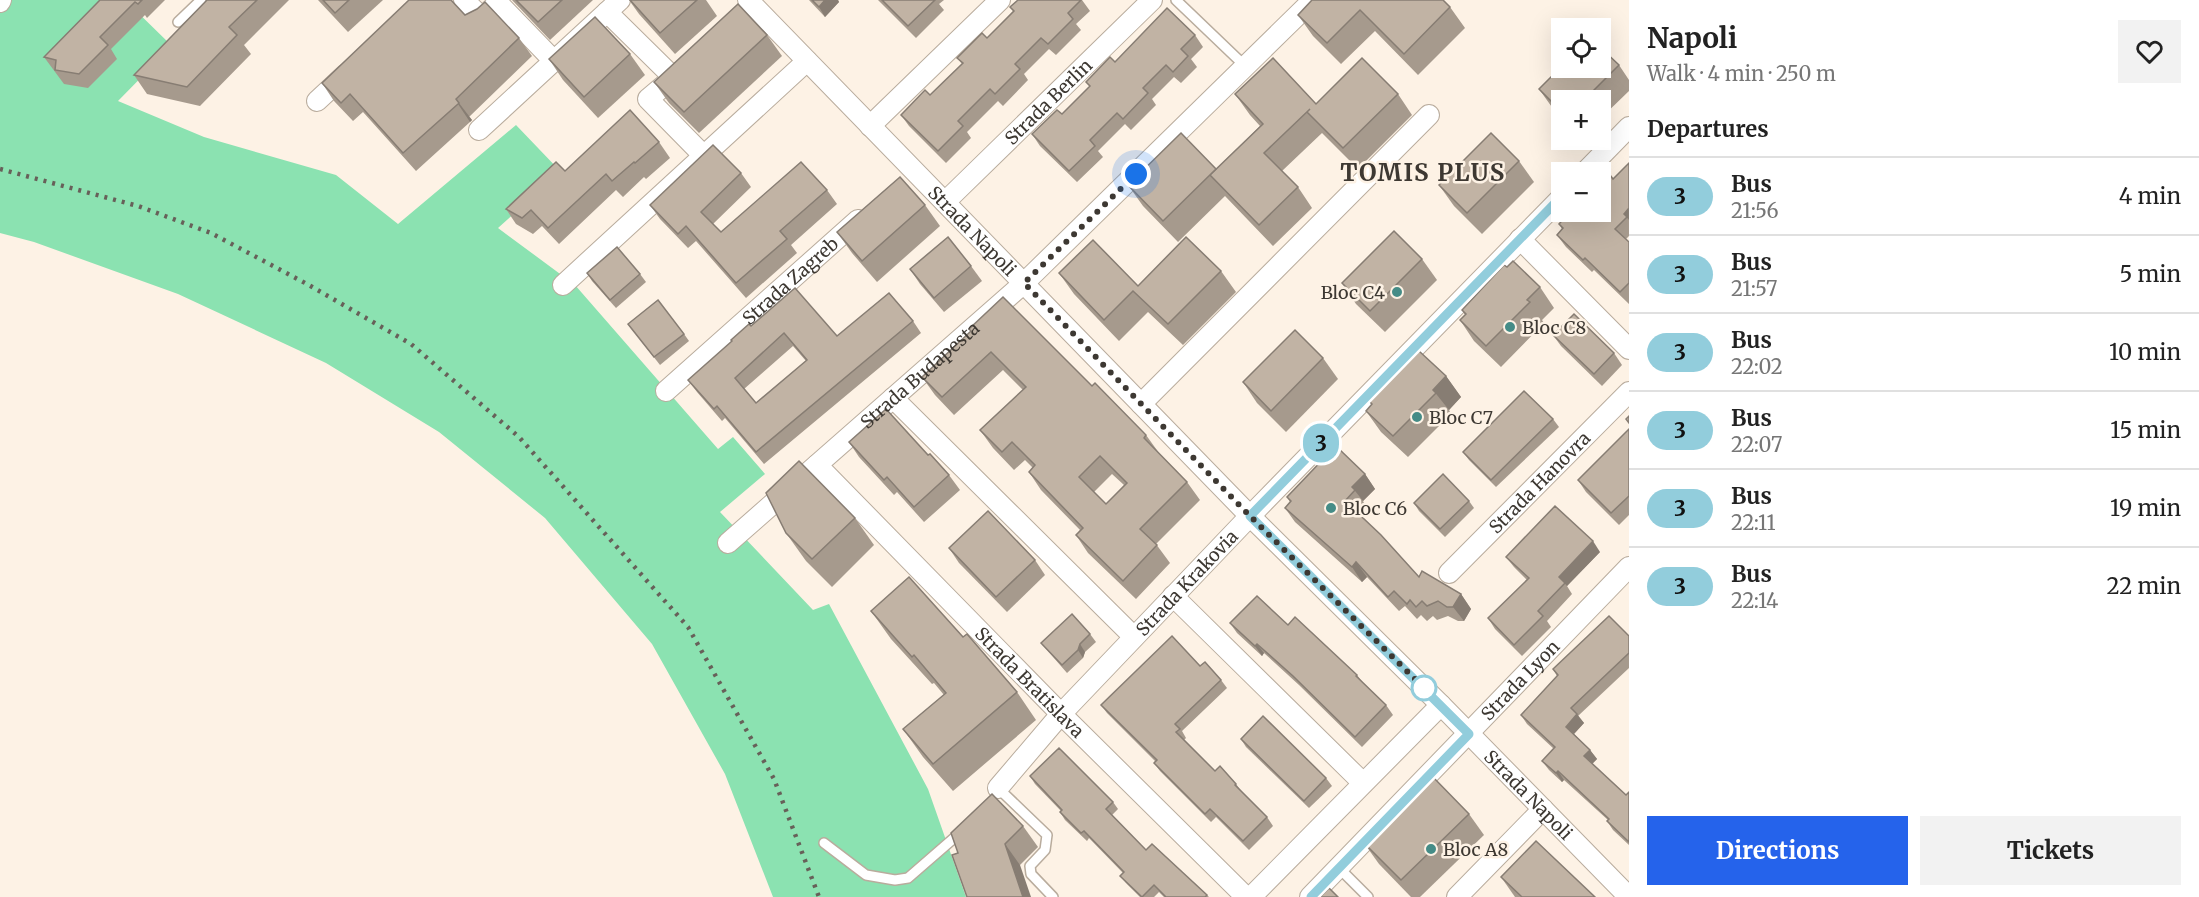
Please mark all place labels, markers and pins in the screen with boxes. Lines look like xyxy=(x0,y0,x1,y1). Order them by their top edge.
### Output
place label: Bloc C4 xyxy=(1321,281,1385,304)
marker: Bloc C4 xyxy=(1390,285,1404,299)
place label: Bloc C8 xyxy=(1522,316,1586,339)
marker: Bloc C8 xyxy=(1503,320,1517,334)
place label: Bloc C7 xyxy=(1429,406,1493,429)
marker: Bloc C7 xyxy=(1410,410,1424,424)
place label: Bloc C6 xyxy=(1343,497,1407,520)
marker: Bloc C6 xyxy=(1324,501,1338,515)
unlabelled marker xyxy=(1411,675,1437,701)
place label: Bloc A8 xyxy=(1443,838,1508,861)
marker: Bloc A8 xyxy=(1424,842,1438,856)

